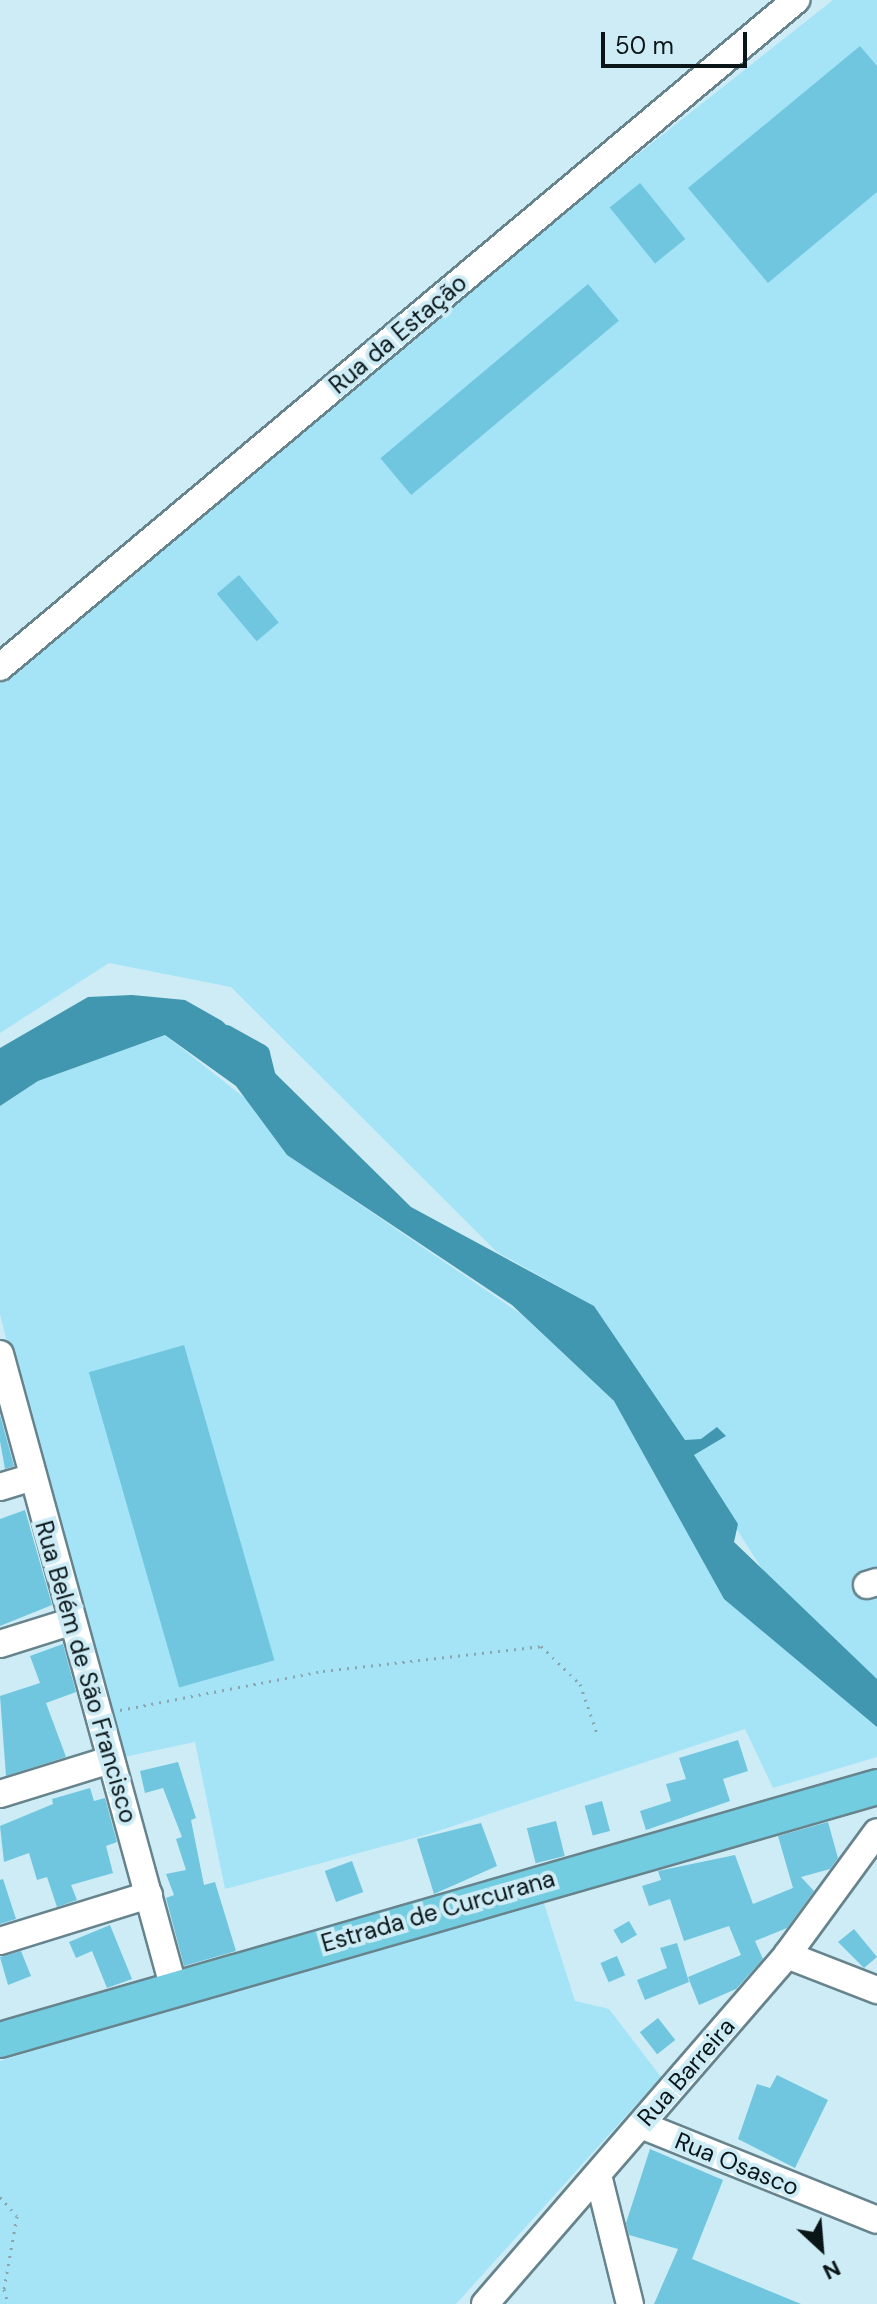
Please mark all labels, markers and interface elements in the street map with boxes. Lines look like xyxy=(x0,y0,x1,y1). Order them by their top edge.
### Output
scale bar xyxy=(605,16,751,66)
text: 50 m xyxy=(615,30,674,61)
street label: Rua da Estação xyxy=(323,268,473,400)
street label: Rua Belém de São Francisco xyxy=(29,1518,143,1826)
street label: Estrada de Curcurana xyxy=(318,1864,558,1958)
street label: Rua Barreira xyxy=(631,2012,741,2132)
street label: Rua Osasco xyxy=(671,2126,803,2202)
north arrow xyxy=(781,2208,861,2288)
text: N xyxy=(818,2253,845,2287)

